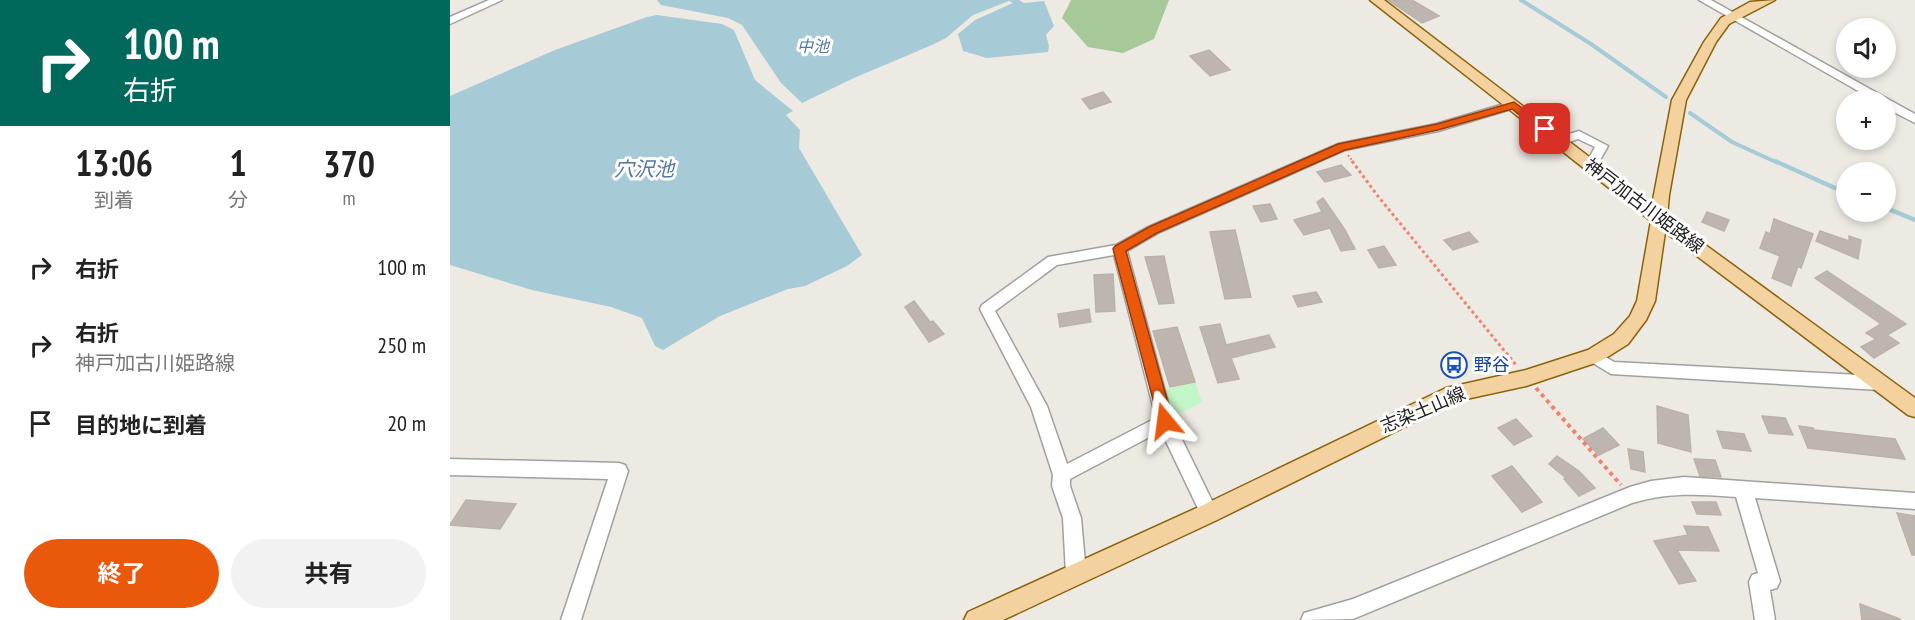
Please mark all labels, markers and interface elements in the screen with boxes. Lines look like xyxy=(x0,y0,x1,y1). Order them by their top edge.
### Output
text: 100 m xyxy=(123,16,220,71)
map controls xyxy=(1836,18,1896,222)
button: sound xyxy=(1836,18,1896,78)
icon: right xyxy=(24,24,102,102)
water label: 中池 xyxy=(797,36,831,56)
text: 右折 xyxy=(123,73,177,107)
button: + xyxy=(1836,90,1896,150)
pin xyxy=(1519,103,1570,154)
icon: arrive xyxy=(1528,112,1561,145)
text: 13:06 xyxy=(75,139,153,186)
text: 1 xyxy=(230,139,247,186)
text: 370 xyxy=(323,140,375,187)
street label: 神戸加古川姫路線 xyxy=(1580,153,1709,258)
water label: 穴沢池 xyxy=(614,156,676,182)
button: − xyxy=(1836,162,1896,222)
text: m xyxy=(343,185,356,211)
text: 到着 xyxy=(94,187,134,213)
text: 分 xyxy=(228,187,248,213)
icon: right xyxy=(24,251,57,284)
text: 100 m xyxy=(377,253,426,281)
text: 右折 xyxy=(75,255,119,283)
text: 右折 xyxy=(75,319,119,347)
icon: right xyxy=(24,329,57,362)
text: 250 m xyxy=(377,331,426,359)
text: 神戸加古川姫路線 xyxy=(75,350,235,376)
bus stop icon: 野谷 xyxy=(1439,350,1469,380)
place label: 野谷 xyxy=(1474,353,1510,376)
street label: 志染土山線 xyxy=(1377,381,1469,438)
position arrow xyxy=(1133,389,1197,453)
icon: arrive xyxy=(24,407,57,440)
text: 20 m xyxy=(387,409,426,437)
text: 目的地に到着 xyxy=(75,411,207,439)
button: 終了 xyxy=(24,539,219,608)
button: 共有 xyxy=(231,539,426,608)

